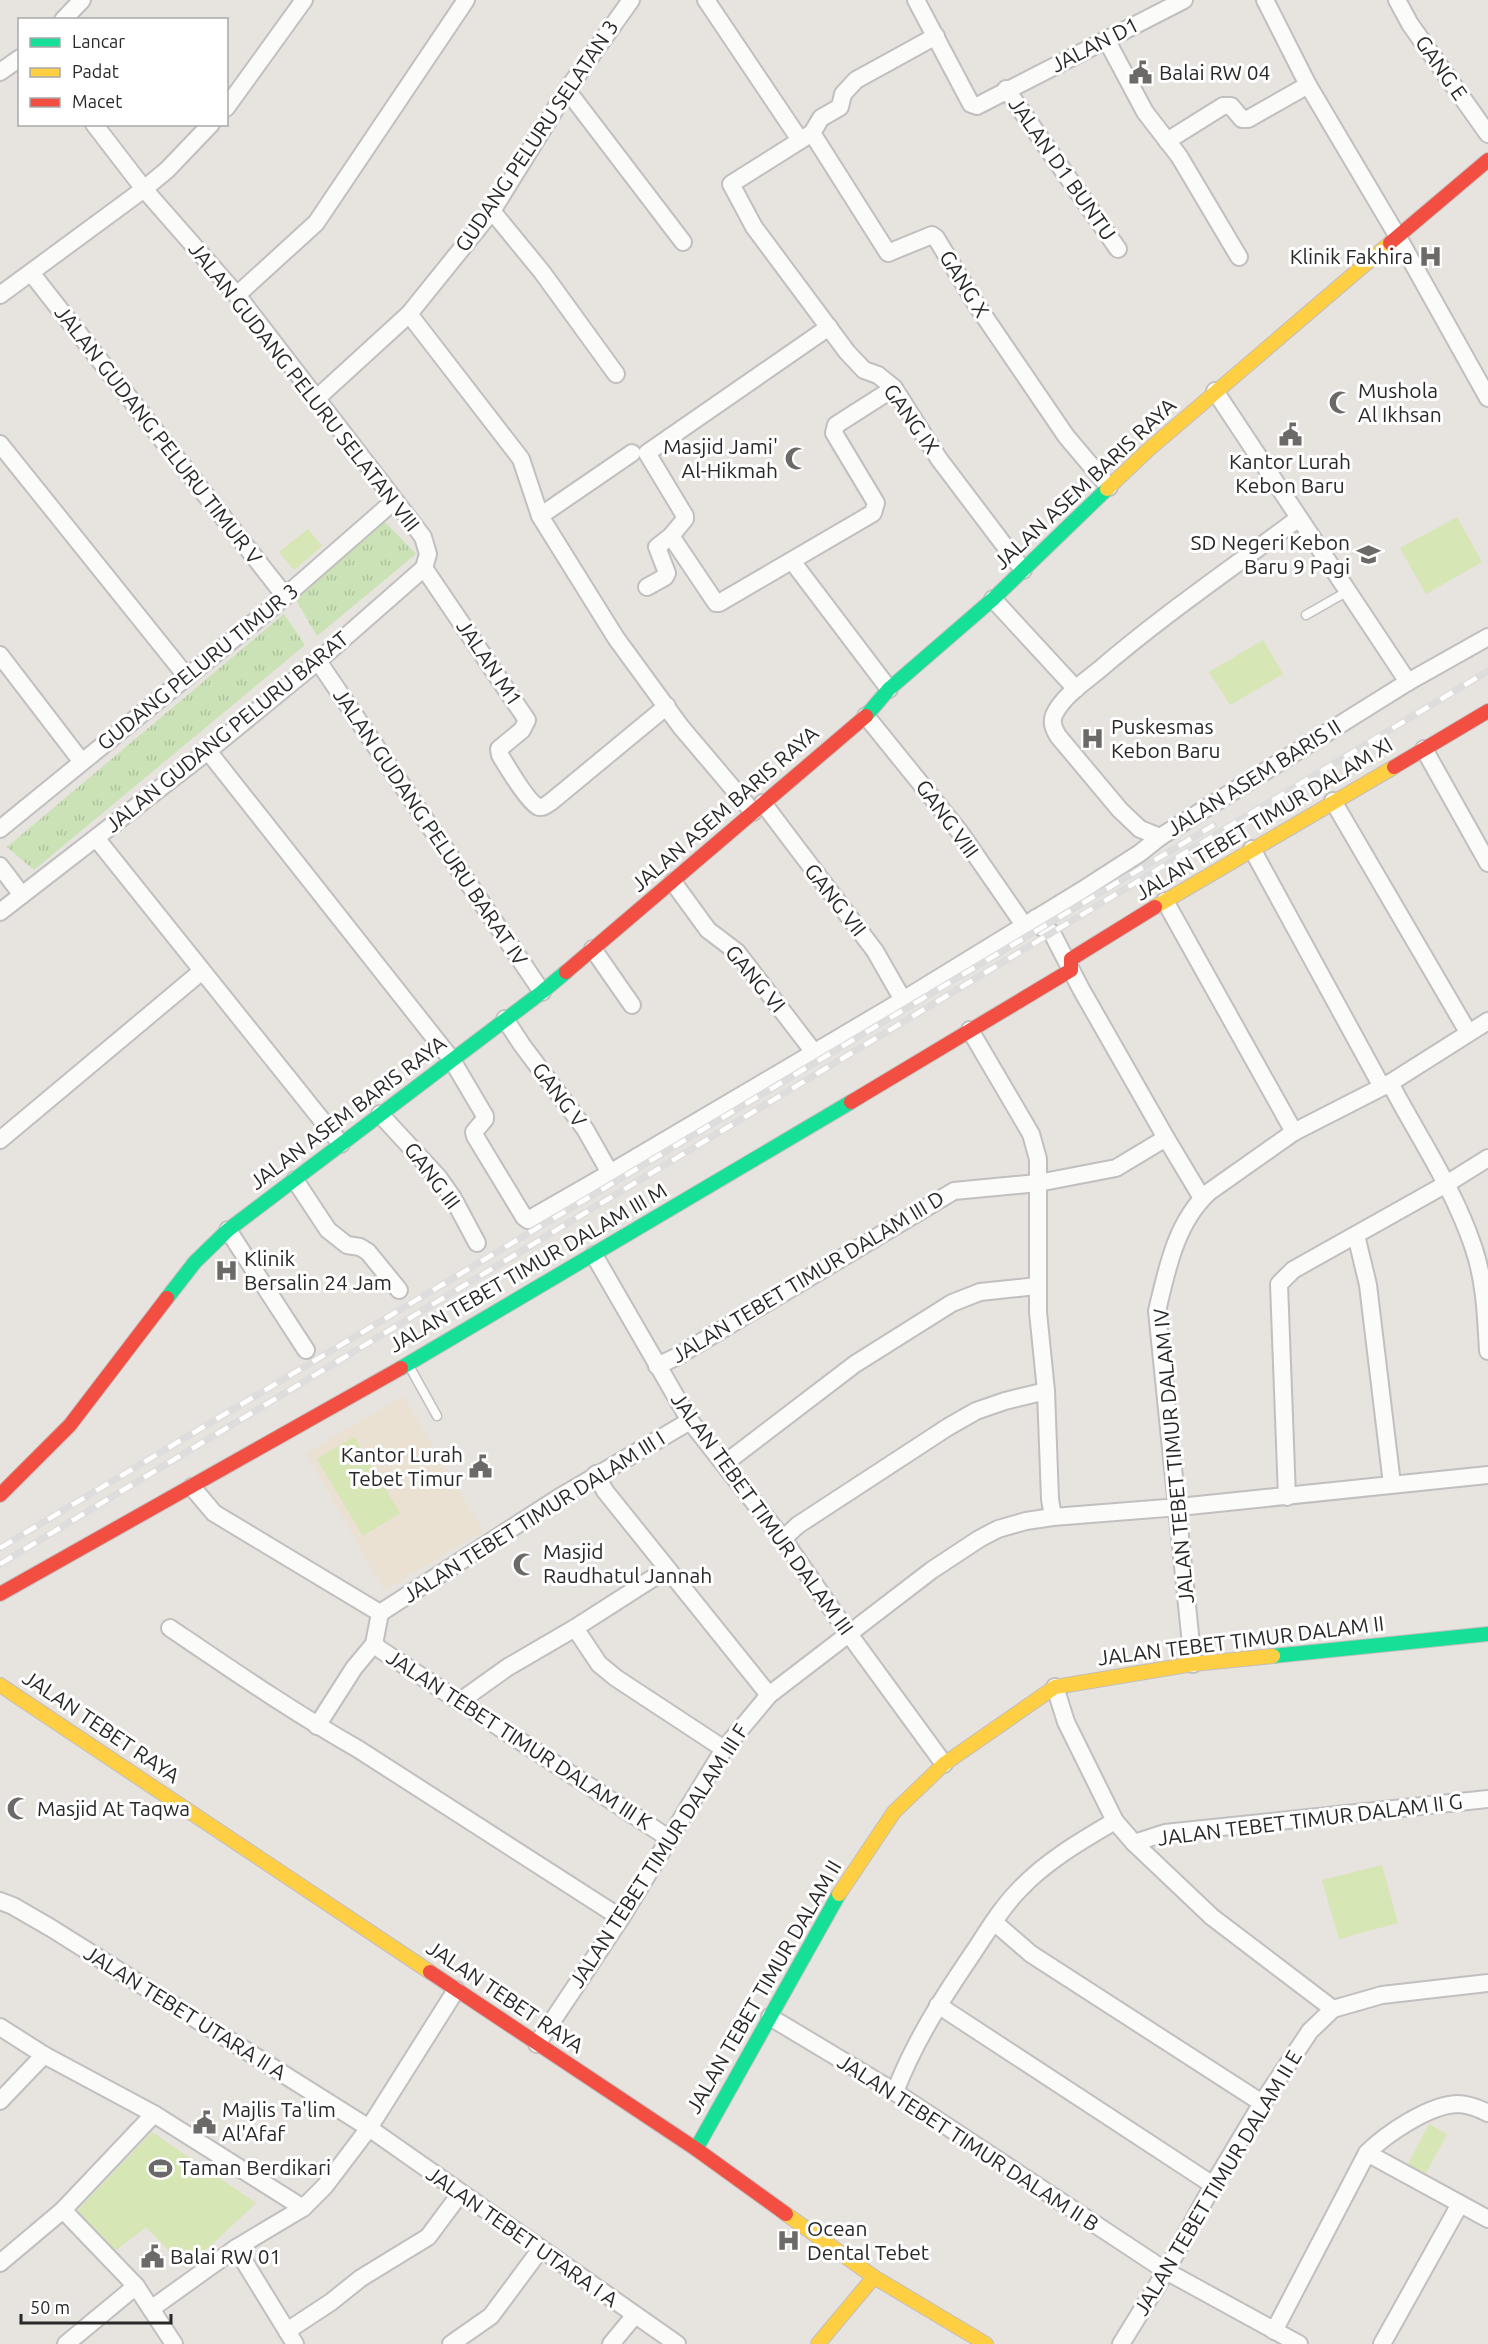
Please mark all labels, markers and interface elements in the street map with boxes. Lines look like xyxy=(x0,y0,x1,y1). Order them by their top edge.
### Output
street label: JALAN D1 xyxy=(1047,12,1142,76)
street label: GUDANG PELURU SELATAN 3 xyxy=(450,15,623,256)
legend xyxy=(18,18,228,126)
text: Lancar xyxy=(72,31,125,51)
street label: GANG E xyxy=(1411,31,1473,104)
public building icon: Balai RW 04 xyxy=(1128,60,1154,86)
place label: Balai RW 04 xyxy=(1159,60,1270,84)
text: Padat xyxy=(72,61,119,81)
text: Macet xyxy=(72,91,122,111)
street label: JALAN D1 BUNTU xyxy=(1005,92,1121,244)
street label: JALAN GUDANG PELURU SELATAN VIII xyxy=(184,237,425,536)
place label: Klinik Fakhira xyxy=(1290,244,1413,268)
hospital icon: Klinik Fakhira xyxy=(1418,244,1444,270)
street label: GANG X xyxy=(935,246,995,321)
street label: JALAN GUDANG PELURU TIMUR V xyxy=(50,300,268,569)
place label: Mushola Al Ikhsan xyxy=(1358,378,1442,426)
street label: GANG IX xyxy=(879,379,945,458)
mosque icon: Mushola Al Ikhsan xyxy=(1327,390,1353,416)
street label: JALAN ASEM BARIS RAYA xyxy=(988,392,1180,574)
public building icon: Kantor Lurah Kebon Baru xyxy=(1277,421,1303,447)
place label: Masjid Jami' Al-Hikmah xyxy=(663,434,778,482)
mosque icon: Masjid Jami' Al-Hikmah xyxy=(783,446,809,472)
place label: Kantor Lurah Kebon Baru xyxy=(1229,449,1351,497)
place label: SD Negeri Kebon Baru 9 Pagi xyxy=(1191,530,1350,578)
school or university icon: SD Negeri Kebon Baru 9 Pagi xyxy=(1355,542,1381,568)
street label: GUDANG PELURU TIMUR 3 xyxy=(92,578,303,755)
street label: JALAN M1 xyxy=(452,615,527,710)
street label: JALAN GUDANG PELURU BARAT xyxy=(100,626,353,837)
street label: JALAN GUDANG PELURU BARAT IV xyxy=(329,683,533,970)
place label: Puskesmas Kebon Baru xyxy=(1111,714,1221,762)
street label: JALAN ASEM BARIS II xyxy=(1162,714,1345,840)
street label: JALAN ASEM BARIS RAYA xyxy=(626,720,823,896)
hospital icon: Puskesmas Kebon Baru xyxy=(1080,726,1106,752)
street label: JALAN TEBET TIMUR DALAM XI xyxy=(1131,732,1396,905)
street label: GANG VIII xyxy=(911,775,984,862)
street label: GANG VII xyxy=(800,858,872,940)
street label: GANG VI xyxy=(721,940,791,1017)
street label: JALAN ASEM BARIS RAYA xyxy=(244,1030,451,1194)
street label: GANG V xyxy=(528,1057,592,1132)
street label: GANG III xyxy=(400,1137,466,1214)
street label: JALAN TEBET TIMUR DALAM III M xyxy=(384,1178,671,1357)
street label: JALAN TEBET TIMUR DALAM III D xyxy=(667,1185,948,1367)
place label: Klinik Bersalin 24 Jam xyxy=(244,1246,392,1294)
hospital icon: Klinik Bersalin 24 Jam xyxy=(213,1258,239,1284)
street label: JALAN TEBET TIMUR DALAM IV xyxy=(1148,1307,1198,1605)
street label: JALAN TEBET TIMUR DALAM III xyxy=(667,1388,859,1639)
street label: JALAN TEBET TIMUR DALAM III I xyxy=(398,1425,669,1607)
place label: Kantor Lurah Tebet Timur xyxy=(341,1442,463,1490)
public building icon: Kantor Lurah Tebet Timur xyxy=(468,1454,494,1480)
place label: Masjid Raudhatul Jannah xyxy=(543,1539,712,1587)
mosque icon: Masjid Raudhatul Jannah xyxy=(512,1551,538,1577)
street label: JALAN TEBET TIMUR DALAM II xyxy=(1096,1611,1385,1669)
street label: JALAN TEBET TIMUR DALAM III K xyxy=(382,1644,657,1834)
street label: JALAN TEBET RAYA xyxy=(19,1665,185,1788)
street label: JALAN TEBET TIMUR DALAM III F xyxy=(564,1719,753,1992)
street label: JALAN TEBET TIMUR DALAM II G xyxy=(1156,1788,1464,1850)
mosque icon: Masjid At Taqwa xyxy=(6,1796,32,1822)
place label: Masjid At Taqwa xyxy=(37,1796,190,1820)
street label: JALAN TEBET TIMUR DALAM II xyxy=(681,1856,846,2117)
street label: JALAN TEBET RAYA xyxy=(423,1935,589,2058)
street label: JALAN TEBET UTARA II A xyxy=(80,1940,291,2084)
street label: JALAN TEBET TIMUR DALAM II E xyxy=(1128,2046,1306,2319)
street label: JALAN TEBET TIMUR DALAM II B xyxy=(834,2049,1104,2236)
place label: Majlis Ta'lim Al'Afaf xyxy=(222,2097,336,2145)
public building icon: Majlis Ta'lim Al'Afaf xyxy=(191,2109,217,2135)
sports icon: Taman Berdikari xyxy=(148,2155,174,2181)
place label: Taman Berdikari xyxy=(179,2155,331,2179)
street label: JALAN TEBET UTARA I A xyxy=(422,2161,623,2312)
place label: Ocean Dental Tebet xyxy=(807,2216,929,2264)
hospital icon: Ocean Dental Tebet xyxy=(776,2228,802,2254)
public building icon: Balai RW 01 xyxy=(139,2244,165,2270)
place label: Balai RW 01 xyxy=(170,2244,281,2268)
scale bar xyxy=(21,2287,171,2325)
text: 50 m xyxy=(30,2297,70,2317)

